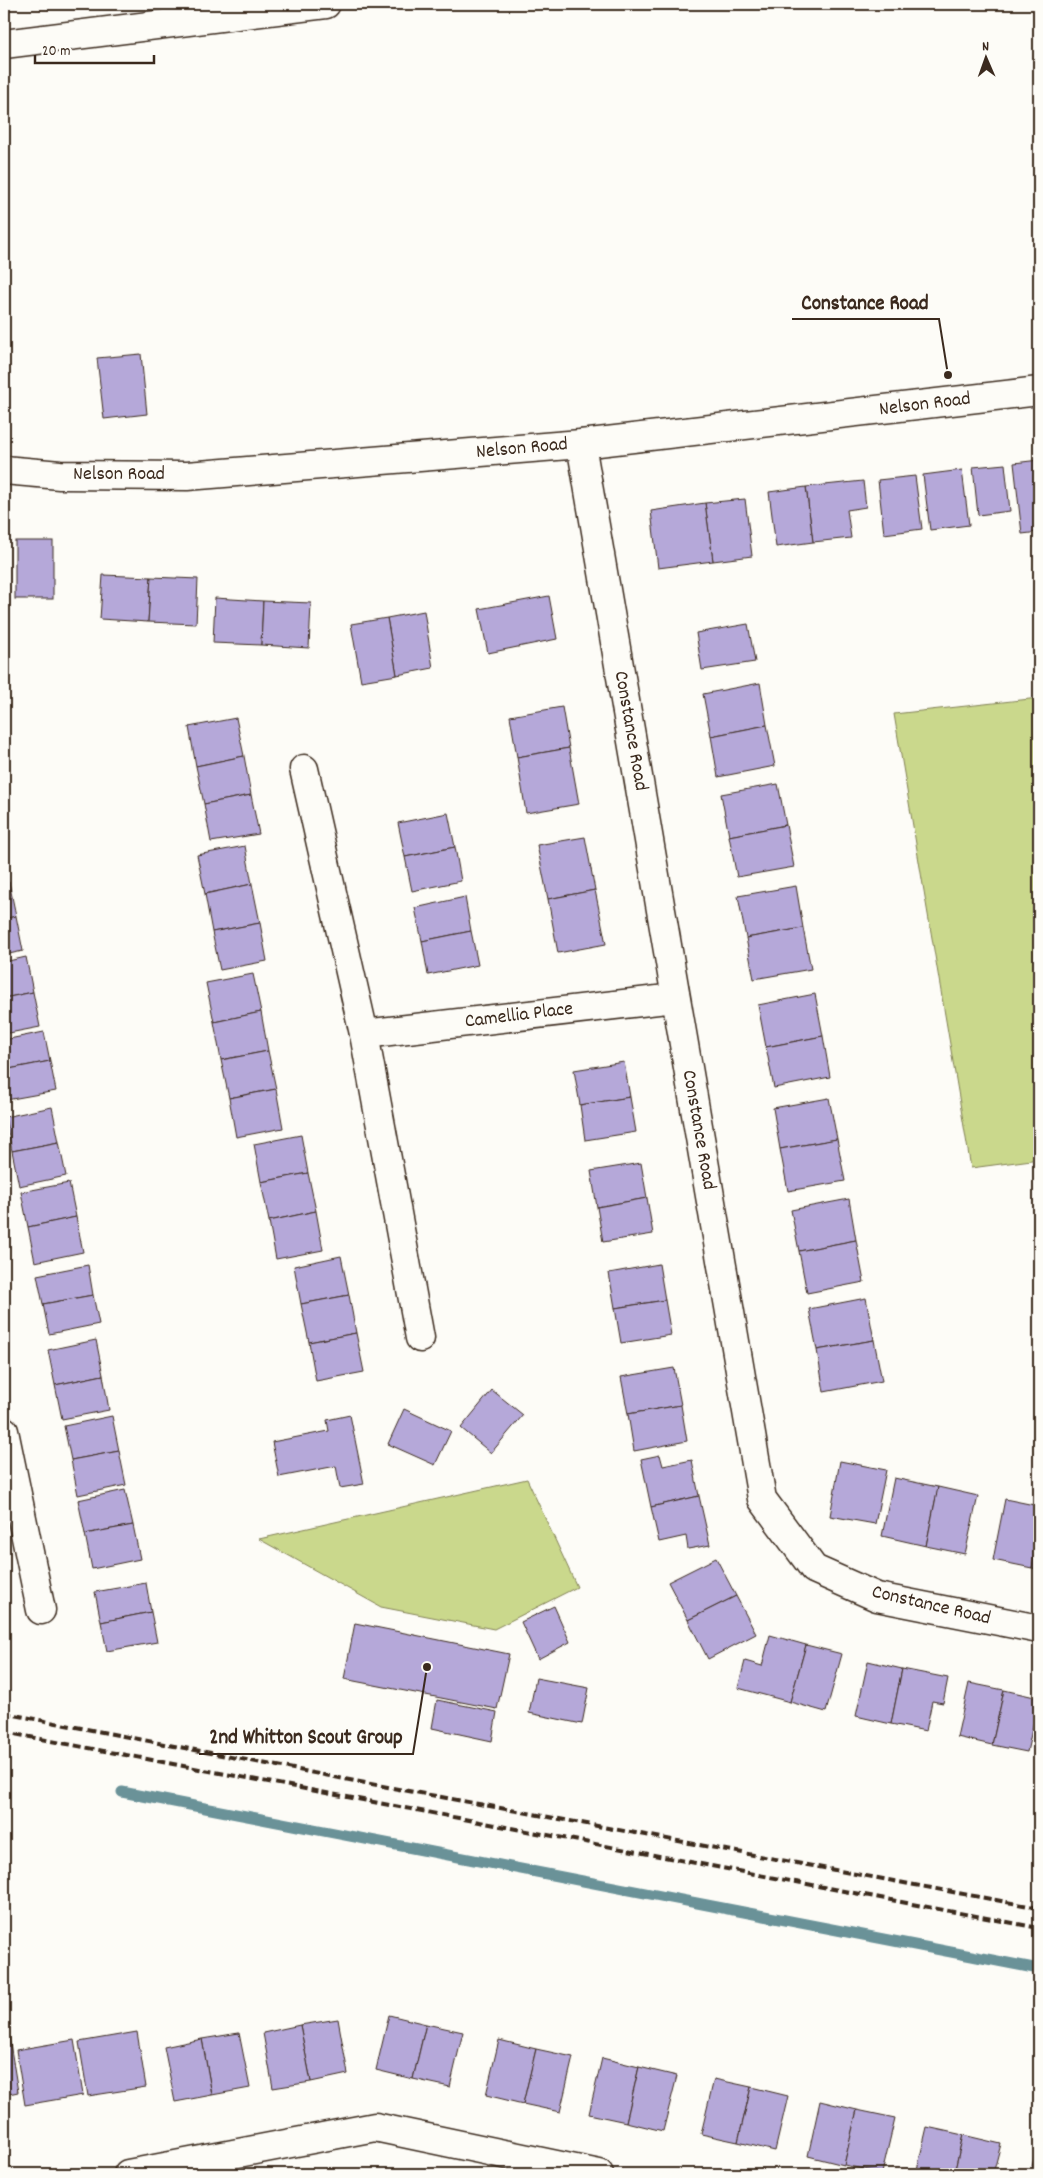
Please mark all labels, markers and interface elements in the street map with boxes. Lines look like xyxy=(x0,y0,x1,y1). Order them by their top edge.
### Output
scale bar xyxy=(35,32,154,64)
north arrow xyxy=(960,32,1010,82)
text: N xyxy=(982,37,990,57)
text: 20 m xyxy=(42,41,70,63)
callout: Constance Road xyxy=(792,283,939,319)
text: Constance Road xyxy=(801,290,929,320)
street label: Nelson Road xyxy=(878,385,972,425)
street label: Nelson Road xyxy=(475,431,569,467)
street label: Nelson Road xyxy=(73,461,165,489)
street label: Constance Road xyxy=(606,669,654,793)
street label: Camellia Place xyxy=(463,995,575,1037)
street label: Constance Road xyxy=(674,1068,722,1192)
street label: Constance Road xyxy=(869,1579,993,1633)
callout: 2nd Whitton Scout Group xyxy=(199,1718,413,1754)
text: 2nd Whitton Scout Group xyxy=(209,1724,403,1754)

